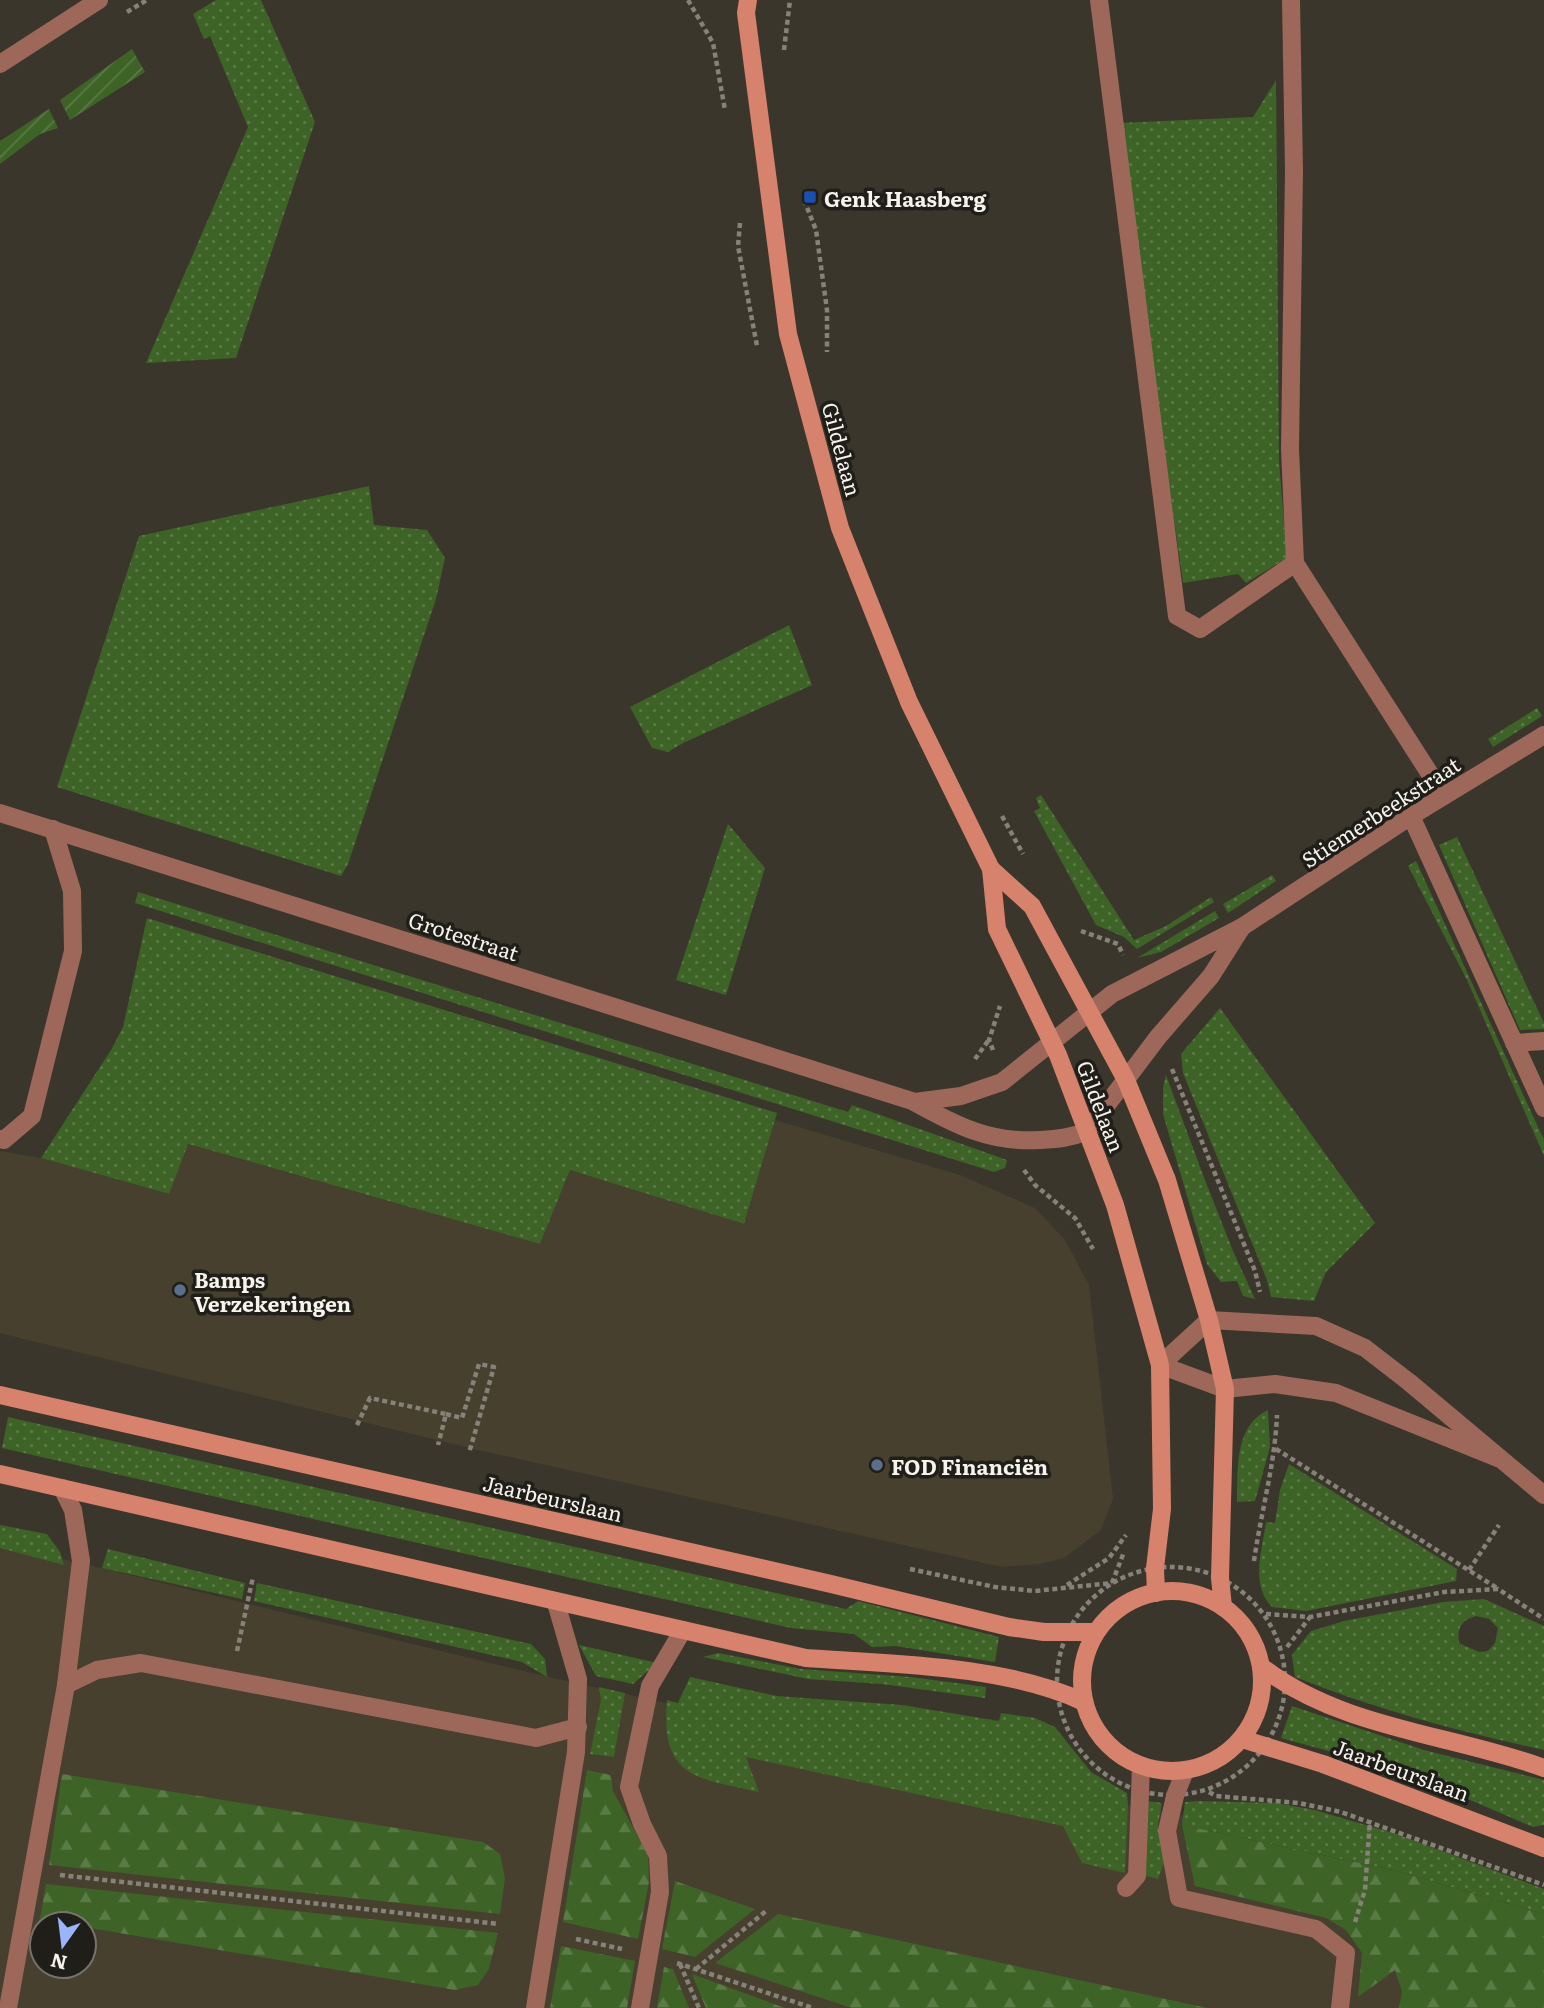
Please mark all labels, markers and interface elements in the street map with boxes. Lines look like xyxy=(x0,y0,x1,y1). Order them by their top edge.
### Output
place label: Genk Haasberg xyxy=(824,182,986,213)
marker: Genk Haasberg xyxy=(802,189,818,205)
street label: Gildelaan xyxy=(816,399,870,500)
street label: Stiemerbeekstraat xyxy=(1295,748,1466,874)
street label: Grotestraat xyxy=(405,903,524,968)
street label: Gildelaan xyxy=(1070,1056,1134,1157)
place label: Bamps Verzekeringen xyxy=(194,1263,352,1318)
marker: Bamps Verzekeringen xyxy=(172,1282,188,1298)
place label: FOD Financiën xyxy=(891,1450,1049,1481)
marker: FOD Financiën xyxy=(869,1457,885,1473)
street label: Jaarbeurslaan xyxy=(480,1466,626,1528)
street label: Jaarbeurslaan xyxy=(1330,1730,1474,1808)
north arrow xyxy=(28,1910,98,1980)
text: N xyxy=(47,1947,70,1978)

